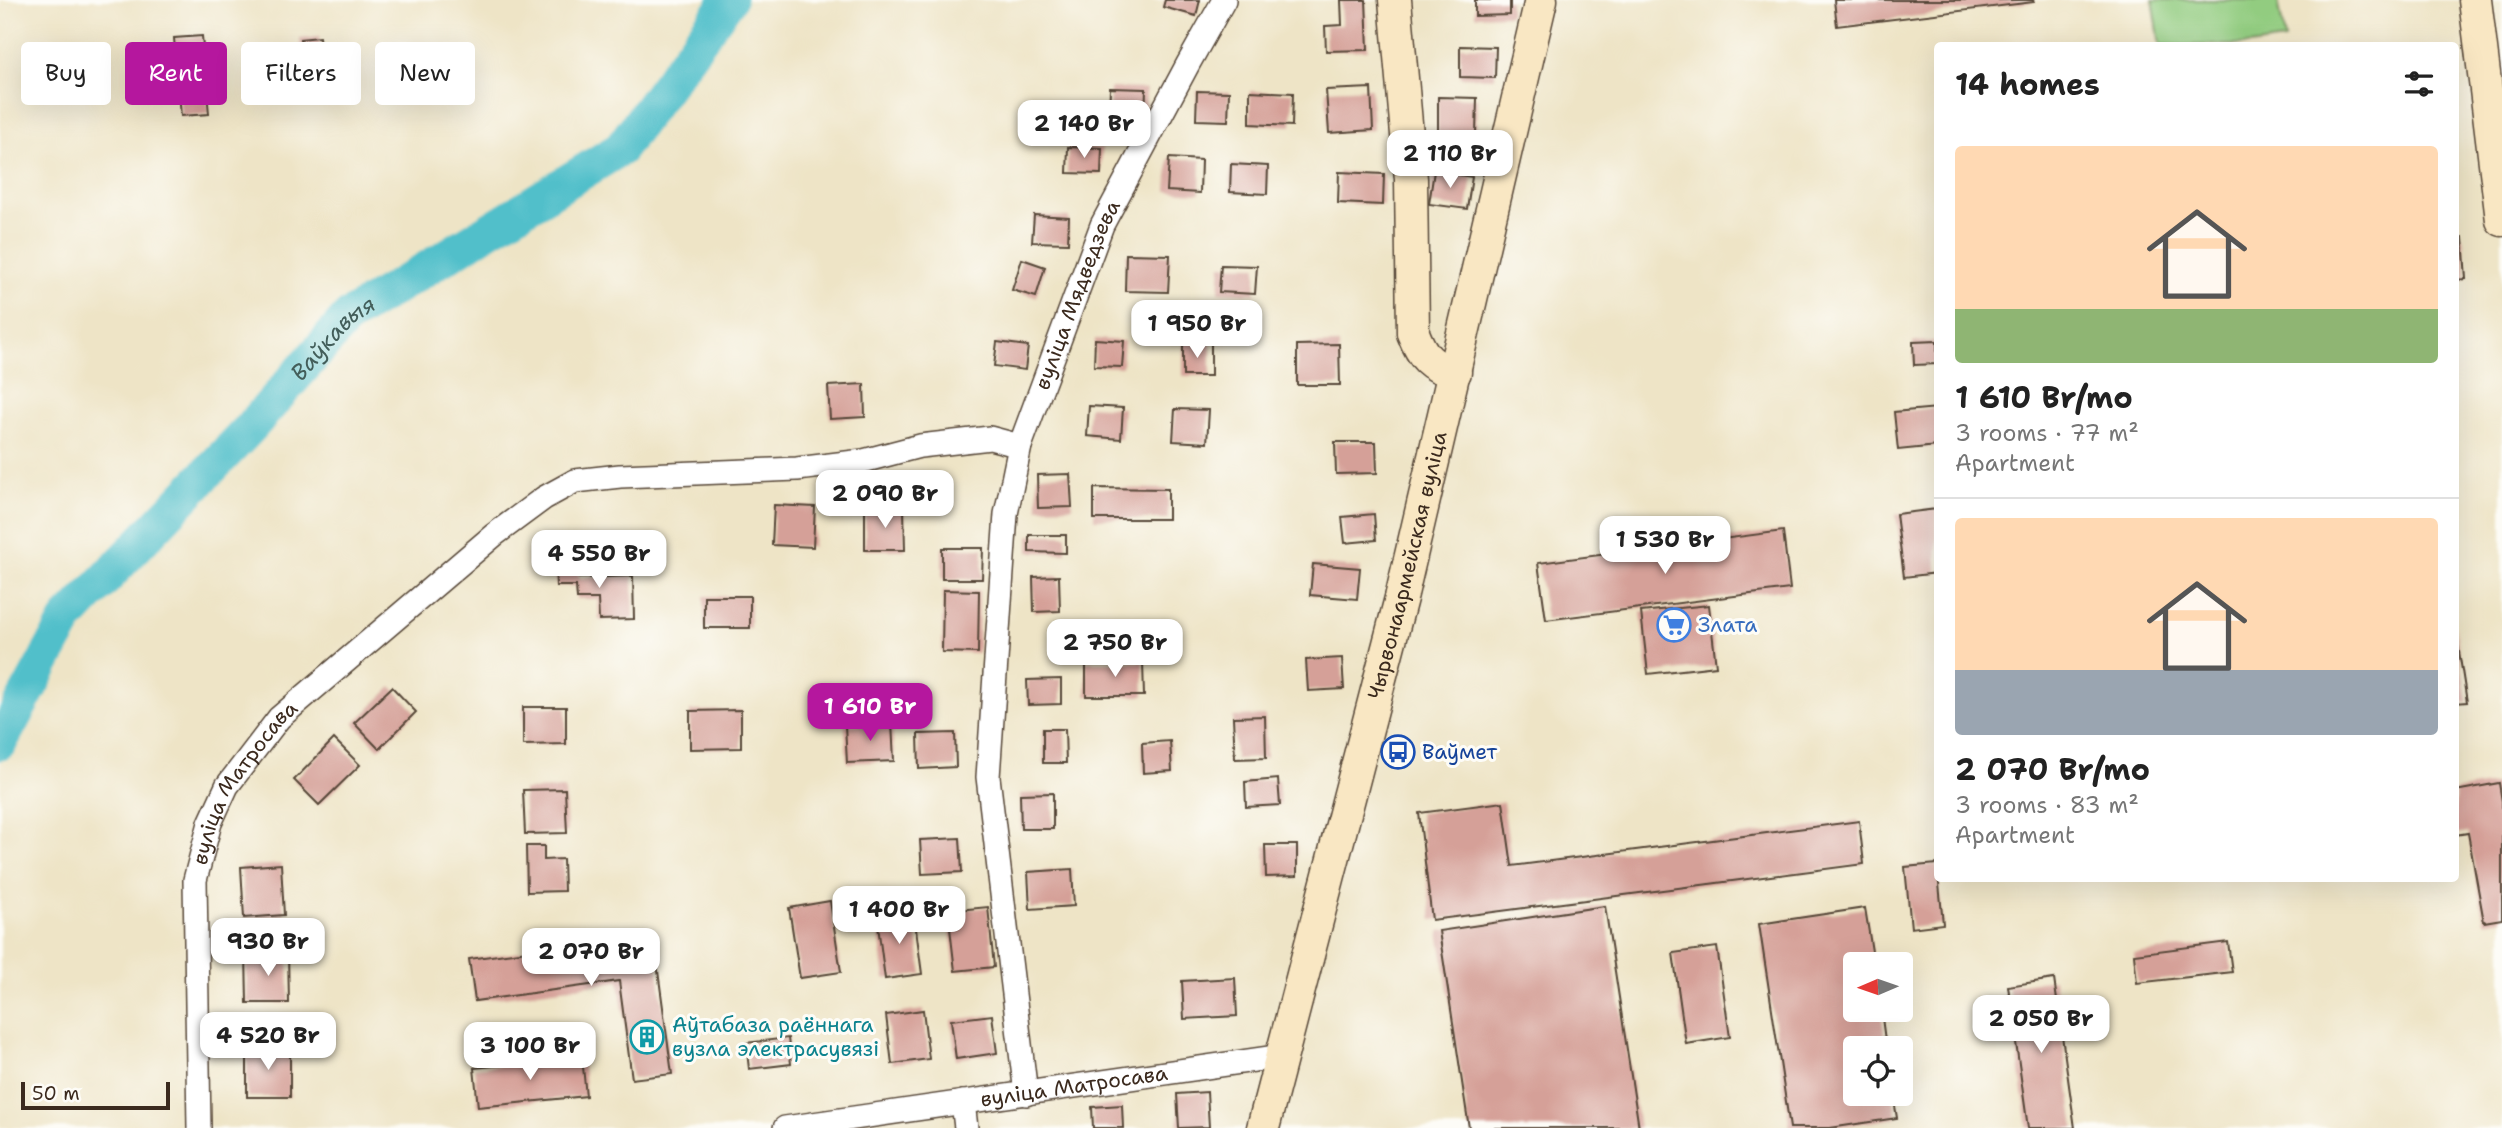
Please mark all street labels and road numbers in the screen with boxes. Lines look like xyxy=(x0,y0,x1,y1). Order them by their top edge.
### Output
street label: вуліца Мядведзева xyxy=(1028,195,1127,394)
street label: Чырвонаармейская вуліца xyxy=(1361,429,1454,702)
street label: вуліца Матросава xyxy=(186,694,303,868)
street label: вуліца Матросава xyxy=(978,1059,1170,1114)

